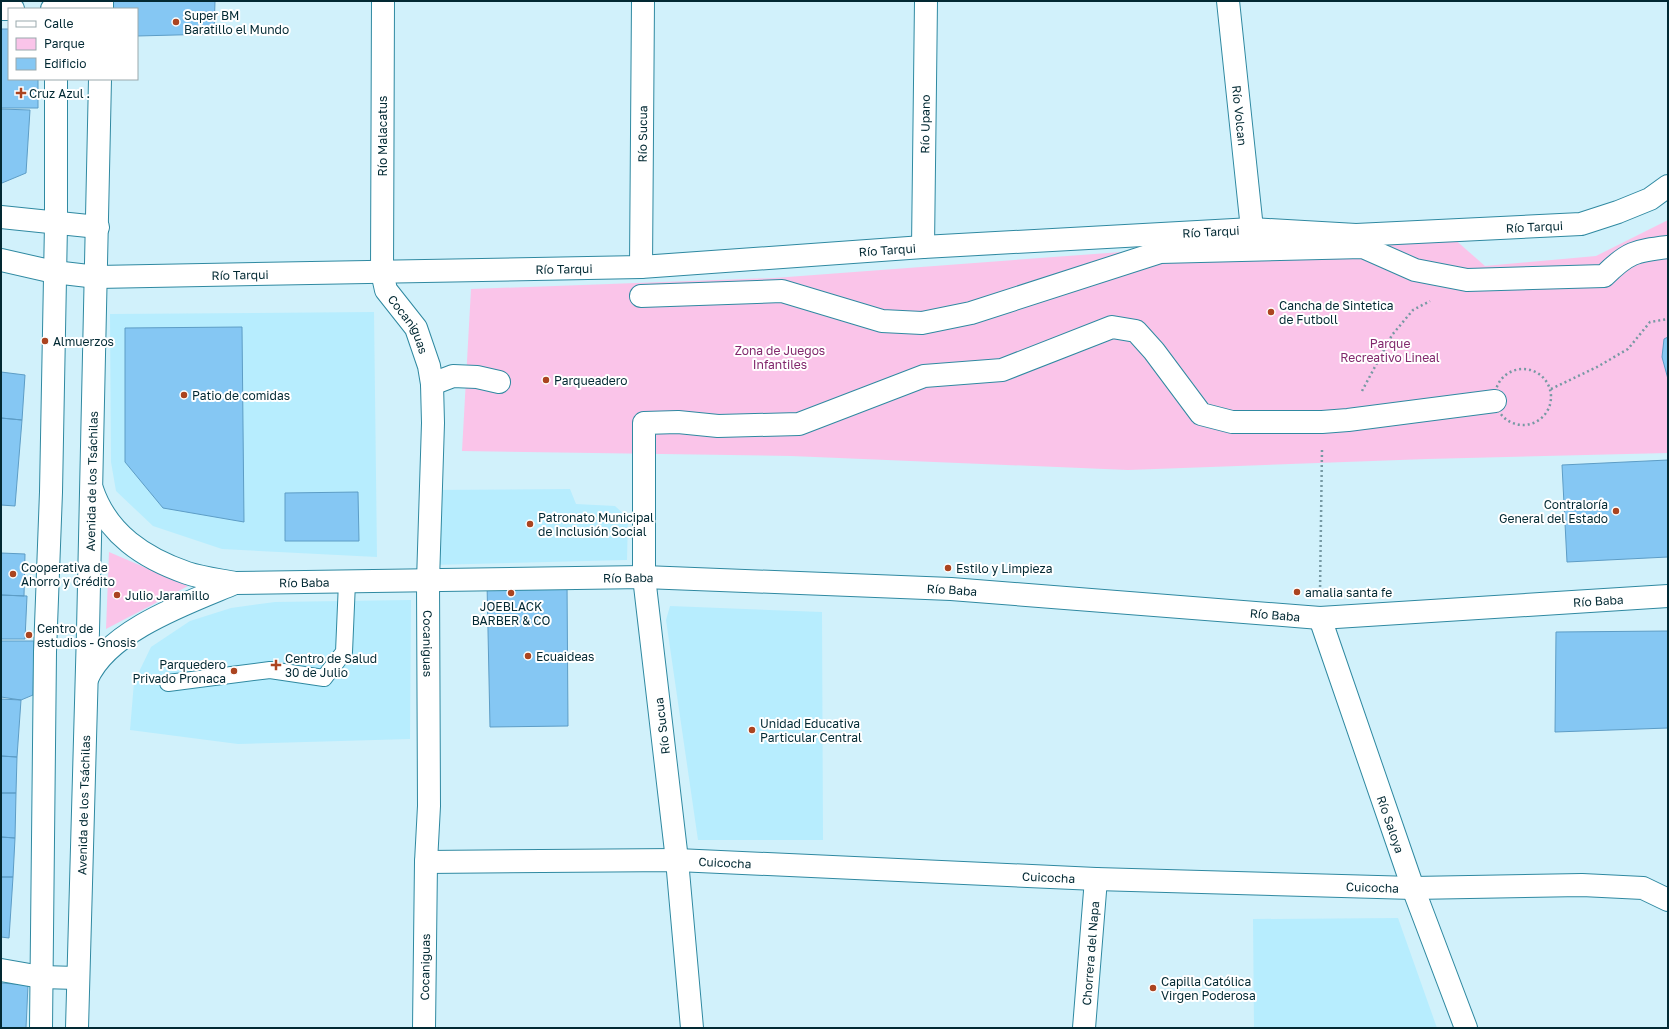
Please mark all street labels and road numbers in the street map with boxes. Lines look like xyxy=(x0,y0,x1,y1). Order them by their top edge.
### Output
street label: Río Volcan xyxy=(1229,84,1251,146)
street label: Río Upano xyxy=(917,94,932,154)
street label: Río Malacatus xyxy=(375,96,390,176)
street label: Río Sucua xyxy=(634,105,650,163)
street label: Río Tarqui xyxy=(1505,217,1563,235)
street label: Río Tarqui xyxy=(1182,222,1240,240)
street label: Río Tarqui xyxy=(858,240,916,259)
street label: Río Tarqui xyxy=(535,260,593,276)
street label: Río Tarqui xyxy=(211,266,269,282)
street label: Cocaniguas xyxy=(385,292,432,356)
street label: Avenida de los Tsáchilas xyxy=(82,411,100,551)
street label: Río Baba xyxy=(603,569,654,585)
street label: Río Baba xyxy=(279,574,330,590)
street label: Río Baba xyxy=(926,581,978,599)
street label: Río Baba xyxy=(1573,591,1624,609)
street label: Río Baba xyxy=(1249,605,1301,624)
street label: Cocaniguas xyxy=(421,610,436,677)
street label: Río Sucua xyxy=(651,697,673,755)
street label: Avenida de los Tsáchilas xyxy=(74,735,93,875)
street label: Río Saloya xyxy=(1374,793,1408,855)
street label: Cuicocha xyxy=(698,853,752,871)
street label: Cuicocha xyxy=(1022,868,1075,886)
street label: Cuicocha xyxy=(1346,879,1399,895)
street label: Chorrera del Napa xyxy=(1078,900,1102,1006)
street label: Cocaniguas xyxy=(417,933,433,1001)

